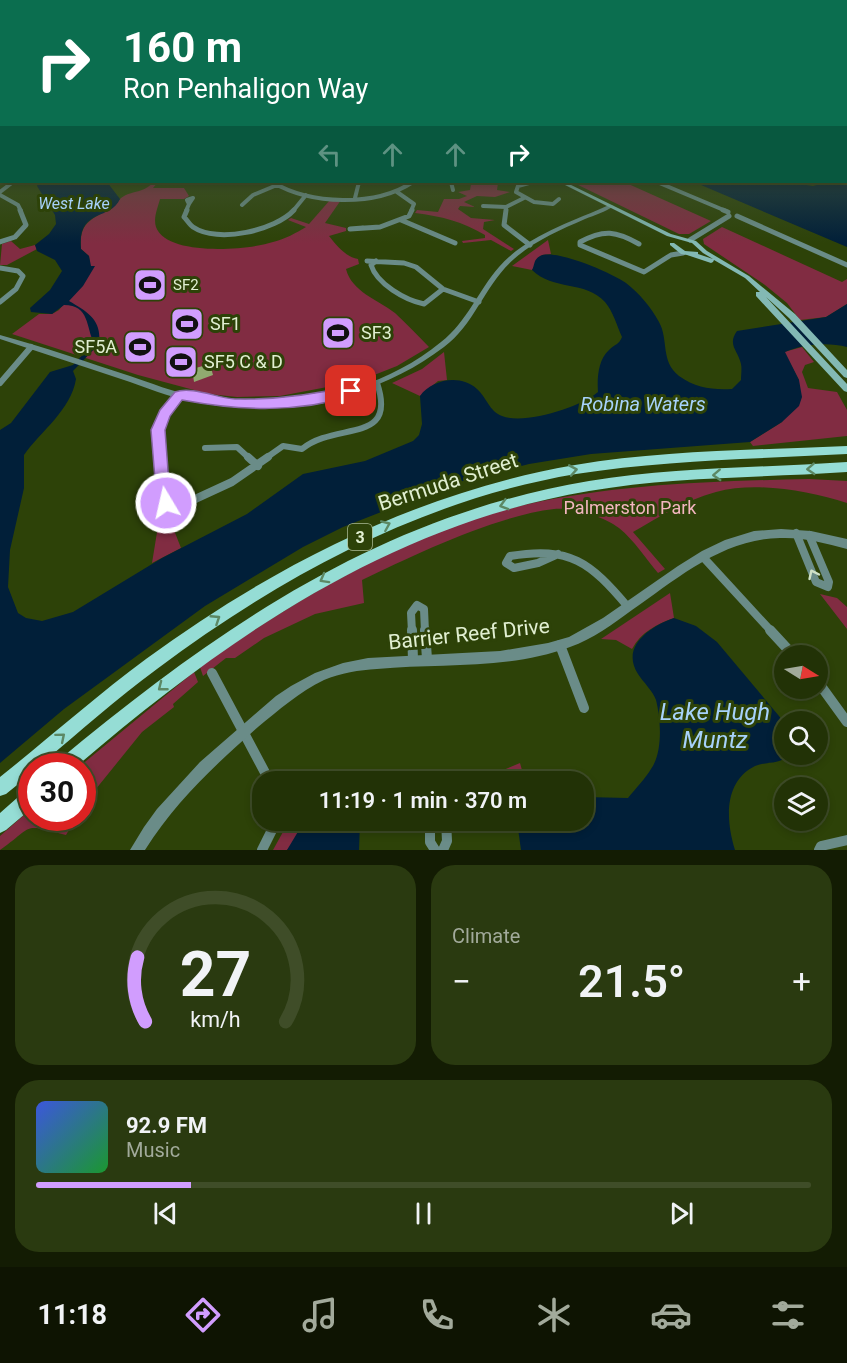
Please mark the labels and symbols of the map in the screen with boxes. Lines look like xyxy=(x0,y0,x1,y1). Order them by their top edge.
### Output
water label: West Lake xyxy=(38,194,110,213)
sports icon: SF2 xyxy=(132,267,168,303)
place label: SF2 xyxy=(173,276,199,294)
sports icon: SF1 xyxy=(169,306,205,342)
place label: SF1 xyxy=(210,313,241,334)
sports icon: SF3 xyxy=(320,315,356,351)
place label: SF3 xyxy=(361,322,392,343)
sports icon: SF5A xyxy=(122,329,158,365)
place label: SF5A xyxy=(75,336,117,357)
sports icon: SF5 C & D xyxy=(163,344,199,380)
place label: SF5 C & D xyxy=(204,351,283,372)
pin xyxy=(325,365,376,416)
water label: Robina Waters xyxy=(580,392,706,416)
street label: Bermuda Street xyxy=(375,448,521,516)
one-way arrow xyxy=(807,463,816,476)
one-way arrow xyxy=(568,465,578,477)
one-way arrow xyxy=(713,468,722,481)
position arrow xyxy=(134,471,198,535)
park label: Palmerston Park xyxy=(564,497,697,518)
one-way arrow xyxy=(499,498,510,510)
one-way arrow xyxy=(380,520,391,532)
road number: 3 xyxy=(348,524,372,550)
one-way arrow xyxy=(809,570,821,581)
one-way arrow xyxy=(320,572,330,583)
street label: Barrier Reef Drive xyxy=(387,614,551,654)
one-way arrow xyxy=(209,615,220,626)
north arrow xyxy=(774,645,828,699)
one-way arrow xyxy=(157,679,168,690)
water label: Lake Hugh Muntz xyxy=(660,698,770,754)
one-way arrow xyxy=(54,733,65,744)
speed limit sign: 30 xyxy=(18,753,96,831)

